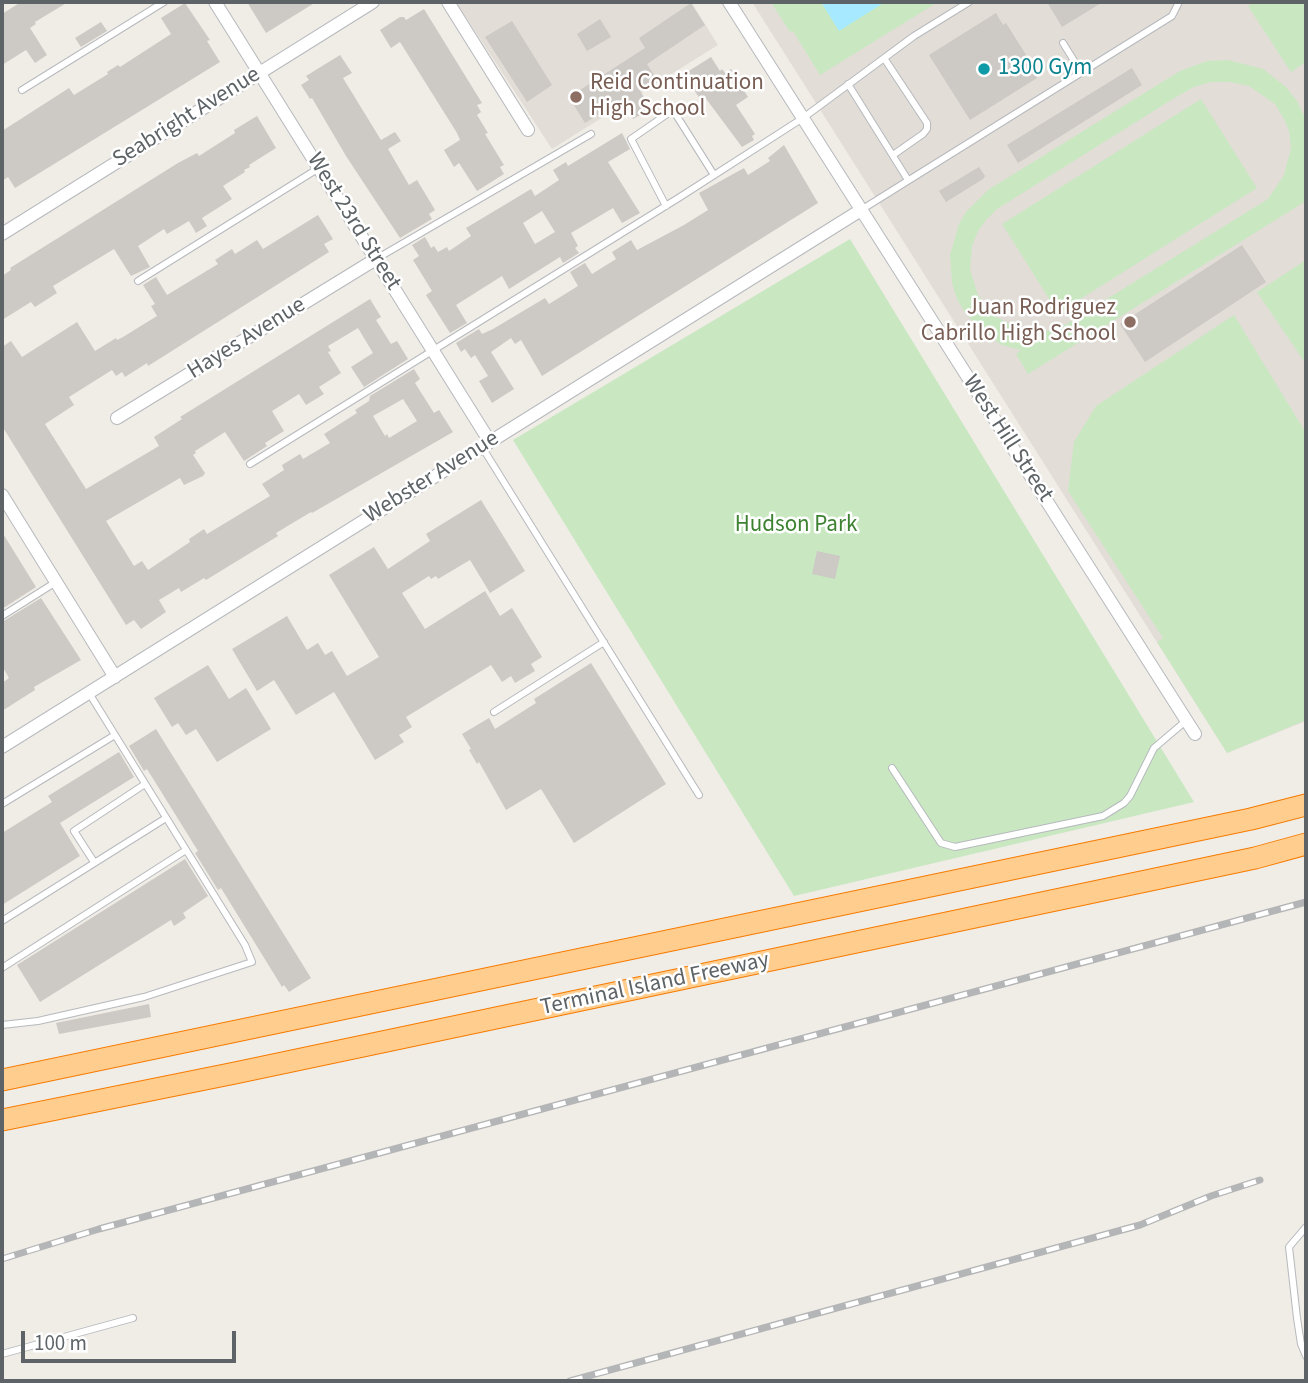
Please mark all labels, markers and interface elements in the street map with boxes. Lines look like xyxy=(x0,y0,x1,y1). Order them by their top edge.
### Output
place label: 1300 Gym xyxy=(998,55,1092,83)
marker: 1300 Gym xyxy=(976,61,992,77)
street label: Seabright Avenue xyxy=(108,62,266,174)
place label: Reid Continuation High School xyxy=(590,70,764,124)
marker: Reid Continuation High School xyxy=(568,89,584,105)
street label: West 23rd Street xyxy=(300,148,406,296)
street label: Hayes Avenue xyxy=(183,292,311,386)
place label: Juan Rodriguez Cabrillo High School xyxy=(921,295,1116,349)
marker: Juan Rodriguez Cabrillo High School xyxy=(1122,314,1138,330)
street label: West Hill Street xyxy=(956,370,1058,508)
street label: Webster Avenue xyxy=(360,426,504,530)
park label: Hudson Park xyxy=(735,512,857,540)
street label: Terminal Island Freeway xyxy=(538,947,772,1023)
scale bar xyxy=(24,1316,240,1360)
text: 100 m xyxy=(34,1328,87,1358)

